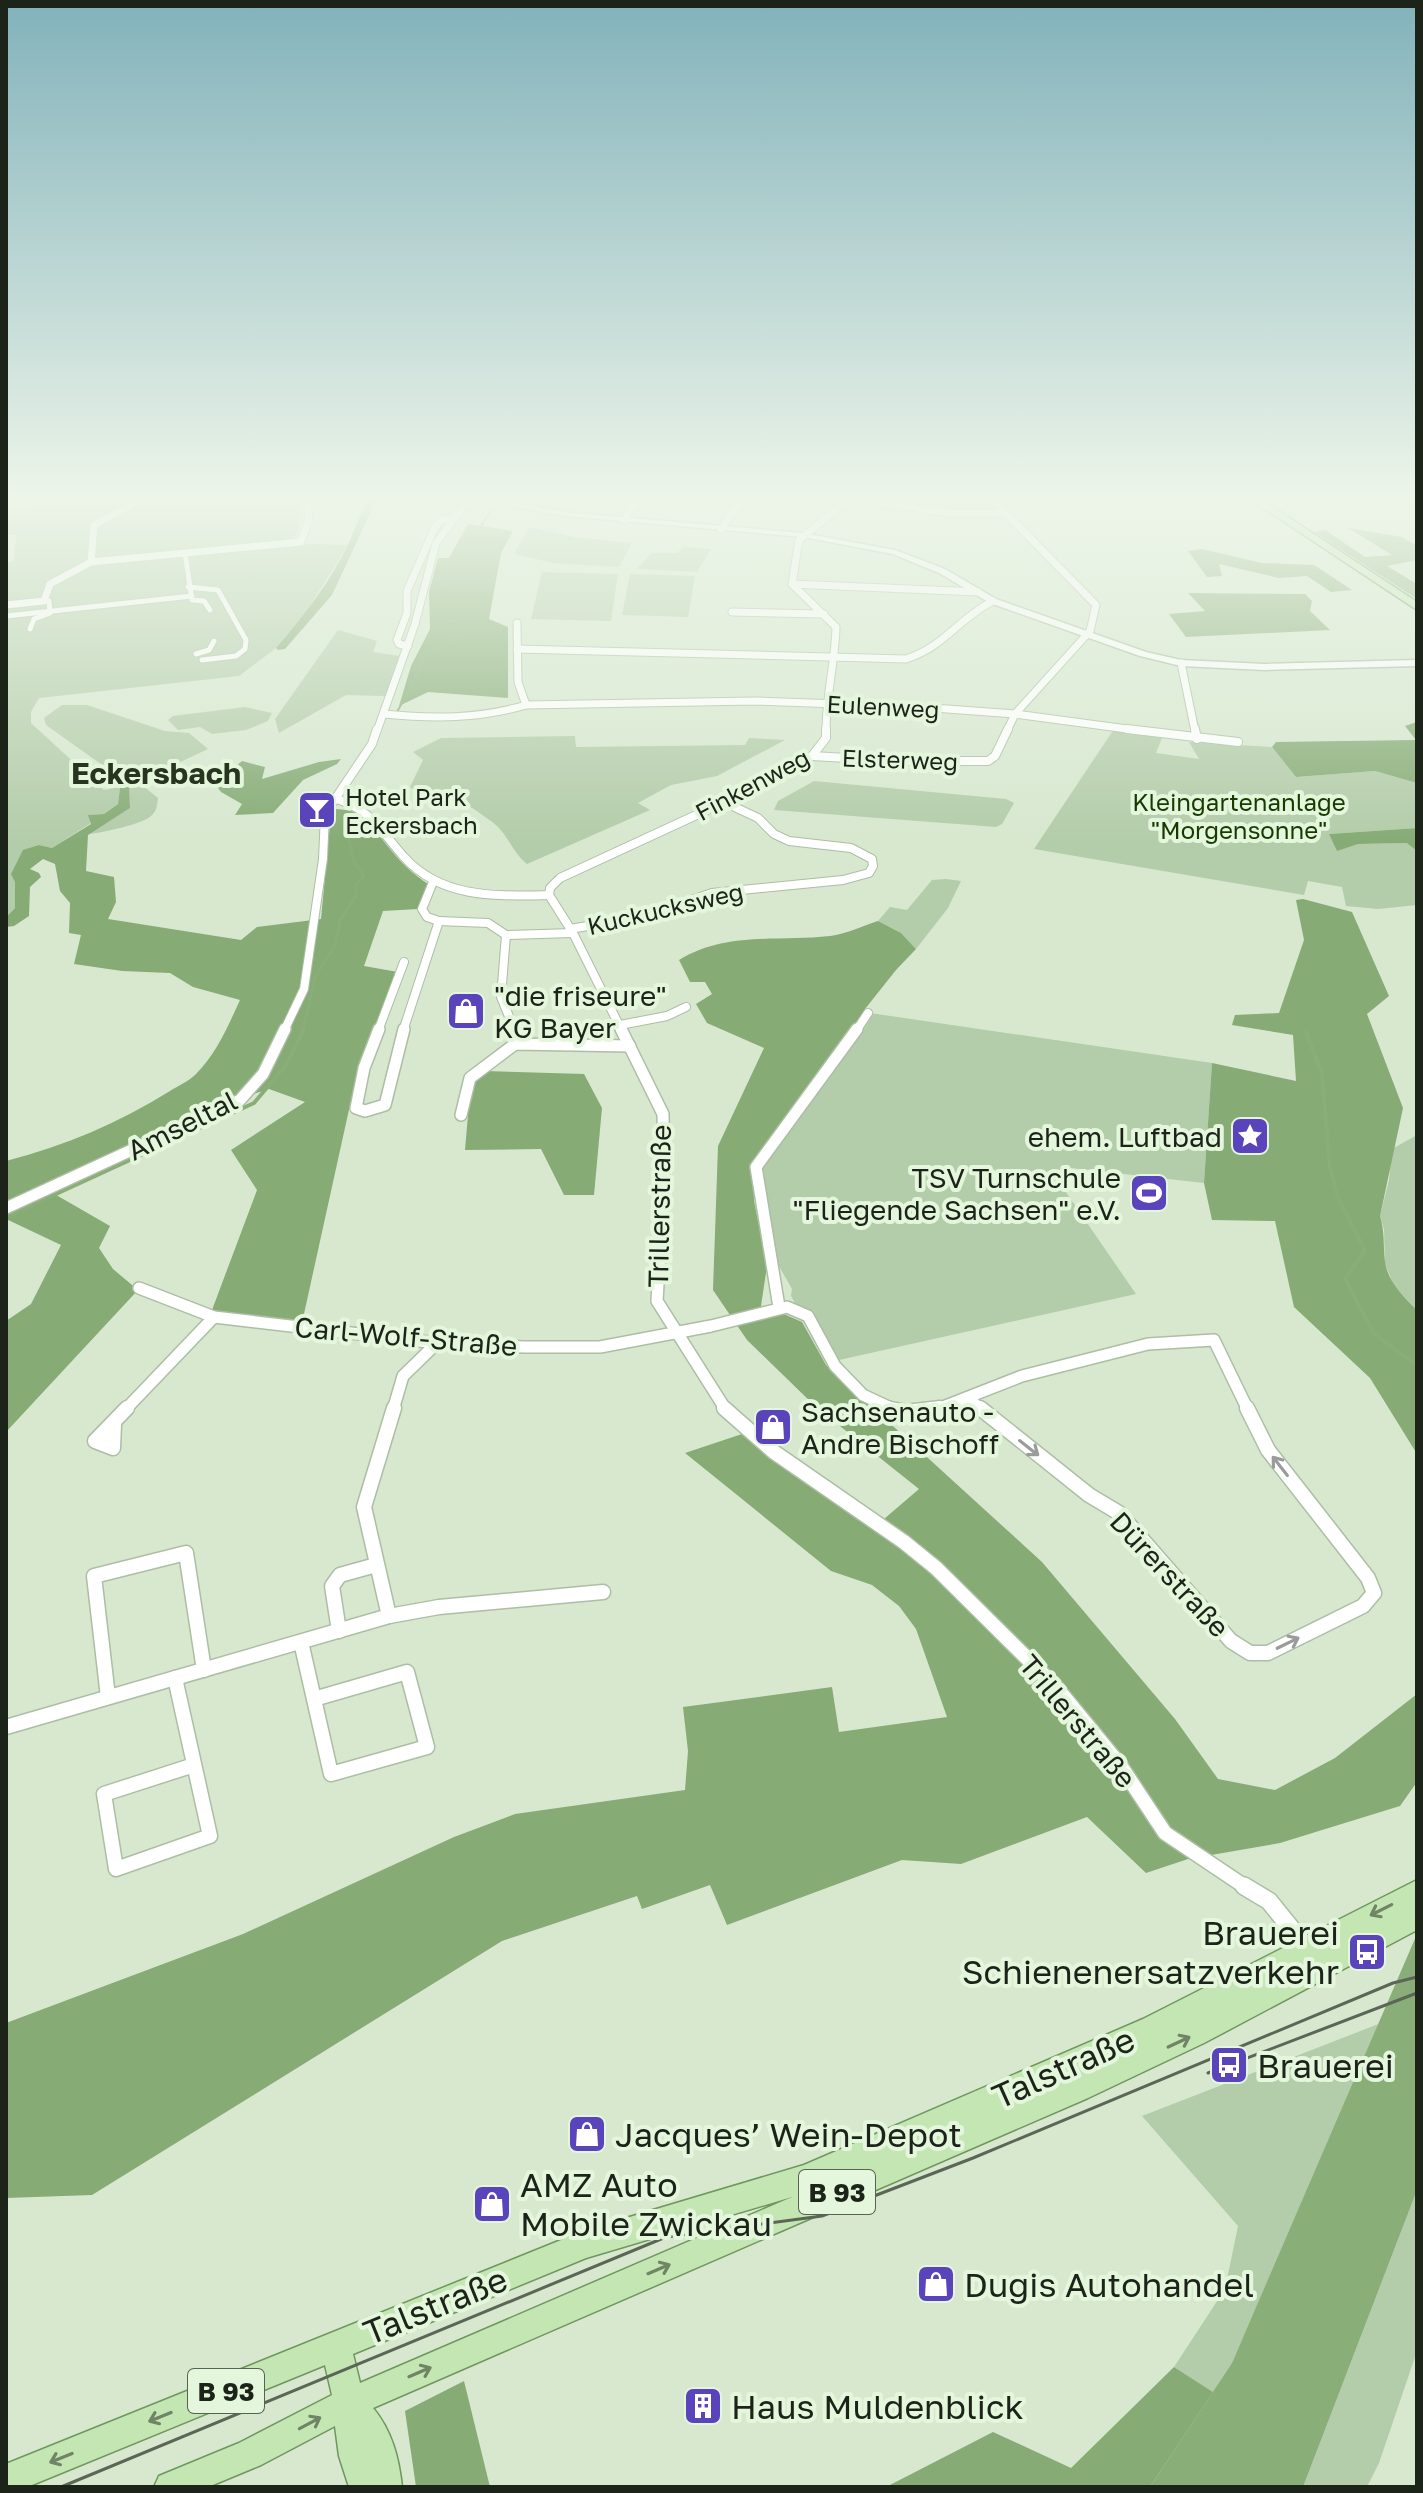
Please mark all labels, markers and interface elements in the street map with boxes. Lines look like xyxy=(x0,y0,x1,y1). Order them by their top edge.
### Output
street label: Eulenweg xyxy=(826,689,940,723)
street label: Finkenweg xyxy=(690,742,814,826)
street label: Elsterweg xyxy=(841,742,959,776)
district label: Eckersbach xyxy=(71,755,241,791)
place label: Hotel Park Eckersbach xyxy=(345,782,478,839)
park label: Kleingartenanlage "Morgensonne" xyxy=(1132,787,1346,844)
bar icon: Hotel Park Eckersbach xyxy=(296,789,338,831)
street label: Kuckucksweg xyxy=(584,876,746,940)
place label: "die friseure" KG Bayer xyxy=(494,979,667,1044)
shop icon: "die friseure" KG Bayer xyxy=(445,990,487,1032)
street label: Amseltal xyxy=(121,1083,243,1167)
place icon: ehem. Luftbad xyxy=(1229,1115,1271,1157)
place label: ehem. Luftbad xyxy=(1028,1120,1222,1153)
street label: Trillerstraße xyxy=(641,1124,677,1288)
place label: TSV Turnschule "Fliegende Sachsen" e.V. xyxy=(793,1161,1121,1226)
sports icon: TSV Turnschule "Fliegende Sachsen" e.V. xyxy=(1128,1172,1170,1214)
street label: Carl-Wolf-Straße xyxy=(293,1310,519,1362)
place label: Sachsenauto - Andre Bischoff xyxy=(801,1395,999,1460)
shop icon: Sachsenauto - Andre Bischoff xyxy=(752,1406,794,1448)
one-way arrow xyxy=(1018,1439,1039,1456)
one-way arrow xyxy=(1272,1456,1289,1477)
street label: Dürerstraße xyxy=(1104,1504,1236,1644)
one-way arrow xyxy=(1275,1635,1299,1650)
street label: Trillerstraße xyxy=(1013,1648,1143,1794)
one-way arrow xyxy=(1369,1903,1393,1919)
place label: Brauerei Schienenersatzverkehr xyxy=(962,1912,1339,1991)
bus stop icon: Brauerei Schienenersatzverkehr xyxy=(1346,1931,1388,1973)
street label: Talstraße xyxy=(986,2018,1140,2116)
one-way arrow xyxy=(1166,2033,1191,2048)
bus stop icon: Brauerei xyxy=(1208,2044,1250,2086)
place label: Brauerei xyxy=(1257,2045,1394,2085)
shop icon: Jacques’ Wein-Depot xyxy=(566,2113,608,2155)
place label: Jacques’ Wein-Depot xyxy=(615,2114,962,2154)
place label: AMZ Auto Mobile Zwickau xyxy=(520,2164,772,2243)
road number: B 93 xyxy=(799,2170,875,2214)
shop icon: AMZ Auto Mobile Zwickau xyxy=(471,2183,513,2225)
street label: Talstraße xyxy=(357,2258,513,2352)
one-way arrow xyxy=(646,2261,670,2276)
shop icon: Dugis Autohandel xyxy=(915,2263,957,2305)
place label: Dugis Autohandel xyxy=(964,2264,1254,2304)
one-way arrow xyxy=(407,2364,432,2379)
road number: B 93 xyxy=(188,2369,264,2413)
building icon: Haus Muldenblick xyxy=(682,2385,724,2427)
place label: Haus Muldenblick xyxy=(731,2386,1024,2426)
one-way arrow xyxy=(148,2411,173,2426)
one-way arrow xyxy=(298,2415,322,2431)
one-way arrow xyxy=(49,2452,74,2466)

